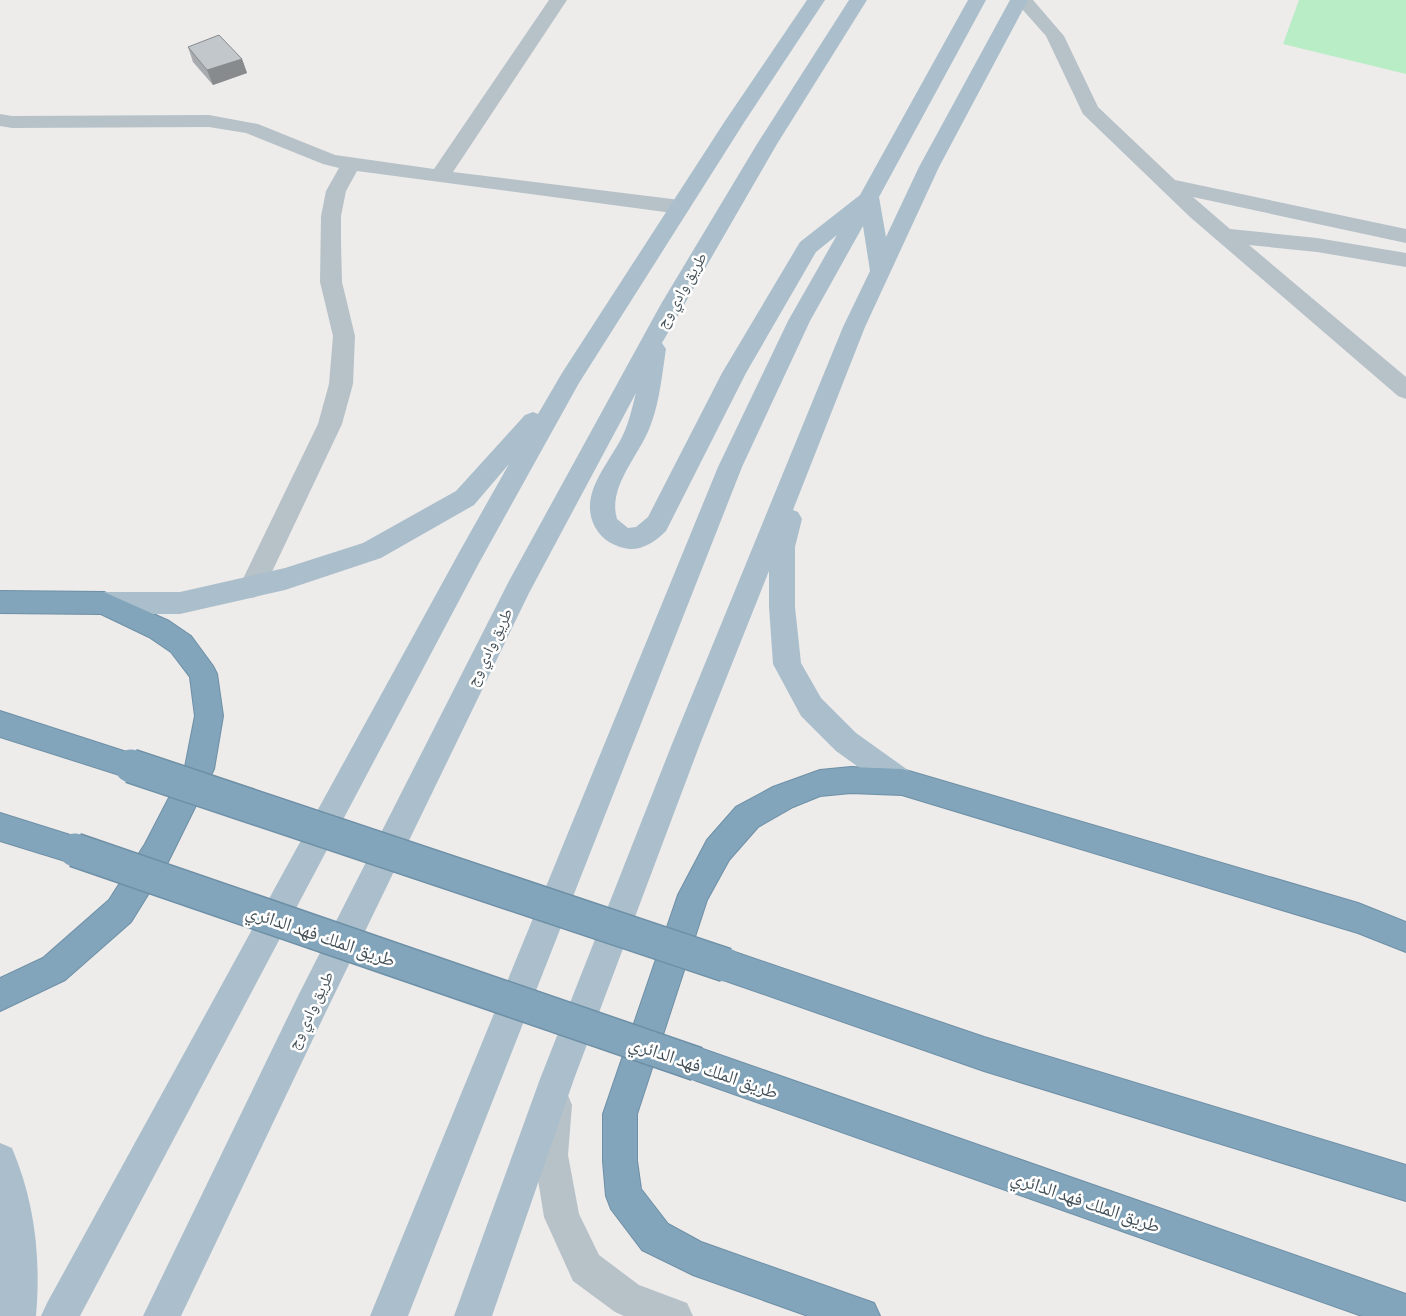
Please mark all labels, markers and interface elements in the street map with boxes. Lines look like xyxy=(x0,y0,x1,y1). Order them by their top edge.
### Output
street label: طريق وادي وج xyxy=(650,248,713,333)
street label: طريق وادي وج xyxy=(461,604,519,691)
street label: طريق الملك فهد الدائري xyxy=(242,897,399,975)
street label: طريق وادي وج xyxy=(282,967,340,1054)
street label: طريق الملك فهد الدائري xyxy=(625,1029,782,1107)
street label: طريق الملك فهد الدائري xyxy=(1007,1163,1164,1241)

